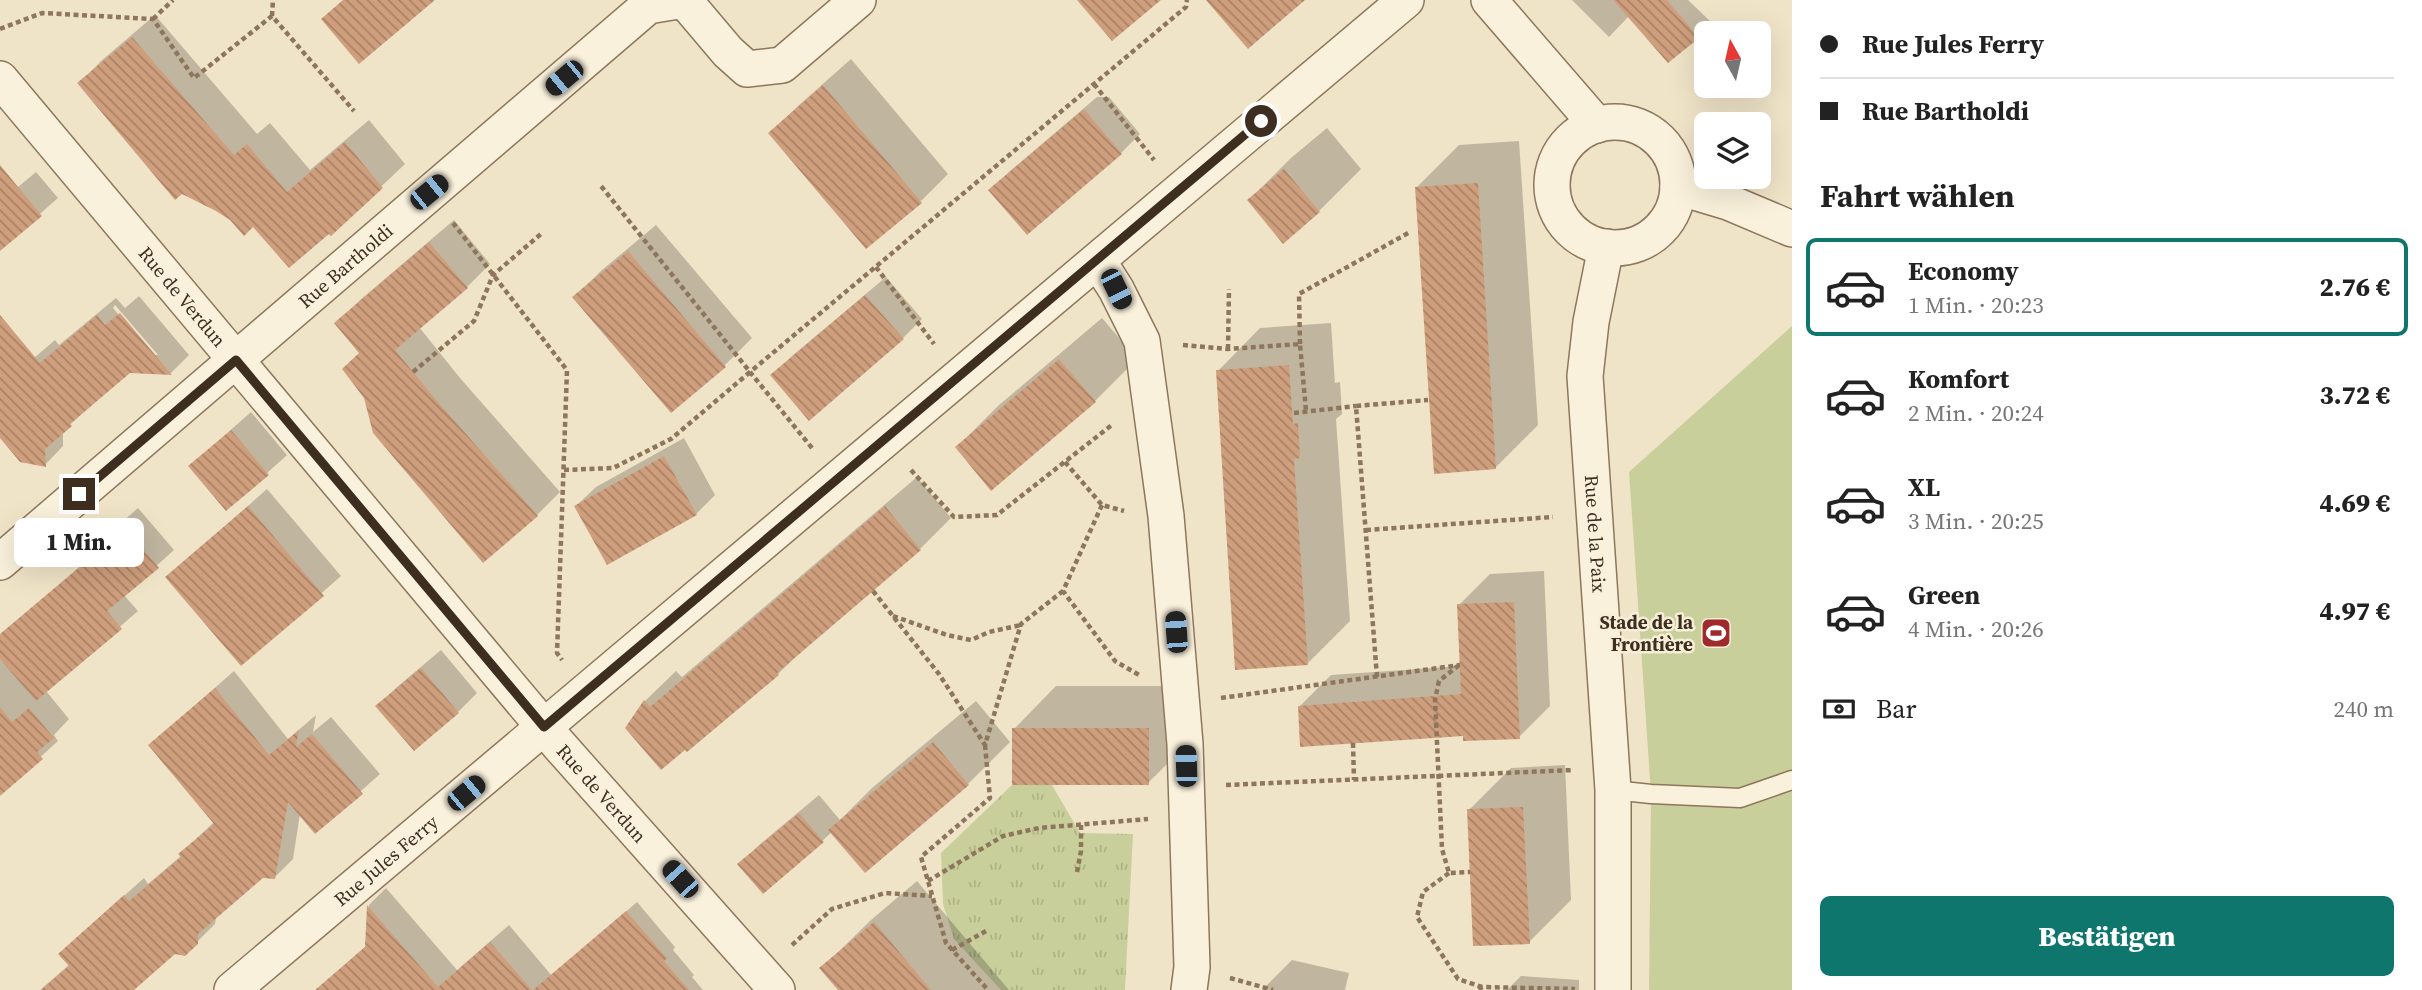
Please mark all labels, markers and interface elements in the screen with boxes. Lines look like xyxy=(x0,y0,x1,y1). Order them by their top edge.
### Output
north arrow xyxy=(1694,21,1771,98)
map controls xyxy=(1694,21,1771,189)
text: Rue Jules Ferry xyxy=(1862,26,2044,62)
car xyxy=(542,56,587,100)
text: Rue Bartholdi xyxy=(1862,93,2029,129)
route start xyxy=(1245,105,1277,137)
button: layers xyxy=(1694,112,1771,189)
car xyxy=(407,171,452,213)
text: Fahrt wählen xyxy=(1820,174,2015,218)
street label: Rue Bartholdi xyxy=(292,218,398,314)
street label: Rue de Verdun xyxy=(133,241,232,352)
text: Economy xyxy=(1908,253,2019,289)
icon: car xyxy=(1824,256,1887,319)
car xyxy=(1098,266,1135,312)
text: 2.76 € xyxy=(2319,269,2390,305)
text: 1 Min. · 20:23 xyxy=(1908,289,2044,321)
text: Komfort xyxy=(1908,361,2009,397)
icon: car xyxy=(1824,364,1887,427)
text: 3.72 € xyxy=(2319,377,2390,413)
text: 2 Min. · 20:24 xyxy=(1908,397,2044,429)
text: XL xyxy=(1908,469,1940,505)
icon: car xyxy=(1824,472,1887,535)
street label: Rue de la Paix xyxy=(1579,474,1613,594)
route end xyxy=(63,478,95,510)
text: 4.69 € xyxy=(2319,485,2390,521)
text: 3 Min. · 20:25 xyxy=(1908,505,2044,537)
callout: 1 Min. xyxy=(14,518,144,568)
text: 1 Min. xyxy=(46,526,112,558)
text: Green xyxy=(1908,577,1980,613)
icon: car xyxy=(1824,580,1887,643)
text: 4.97 € xyxy=(2319,593,2390,629)
place label: Stade de la Frontière xyxy=(1599,609,1694,657)
car xyxy=(1165,610,1188,654)
text: 4 Min. · 20:26 xyxy=(1908,613,2044,645)
sports icon: Stade de la Frontière xyxy=(1699,616,1733,650)
icon: cash xyxy=(1820,690,1858,728)
text: Bar xyxy=(1876,691,1916,727)
text: 240 m xyxy=(2333,693,2394,725)
street label: Rue de Verdun xyxy=(551,738,653,848)
car xyxy=(1175,745,1198,787)
car xyxy=(444,771,489,815)
street label: Rue Jules Ferry xyxy=(328,809,443,912)
car xyxy=(659,856,702,902)
button: Bestätigen xyxy=(1820,896,2394,976)

